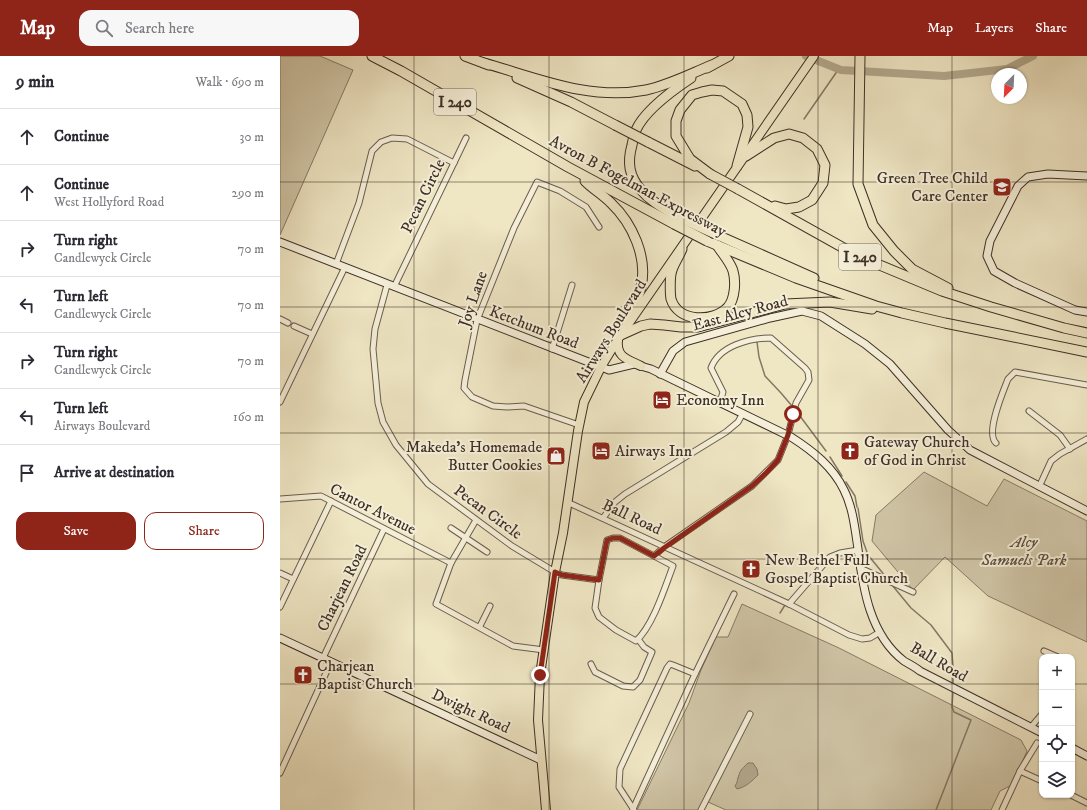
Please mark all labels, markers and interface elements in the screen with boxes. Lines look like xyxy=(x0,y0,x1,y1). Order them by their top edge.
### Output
search box xyxy=(79,10,359,46)
text: Map xyxy=(20,17,55,40)
icon: search xyxy=(93,17,115,39)
text: Search here xyxy=(125,19,194,38)
text: Map xyxy=(927,19,953,37)
text: Layers xyxy=(975,19,1013,37)
text: Share xyxy=(1035,19,1067,37)
north arrow xyxy=(991,68,1027,104)
text: 9 min xyxy=(16,71,54,93)
text: Walk · 690 m xyxy=(195,74,264,90)
road number: I 240 xyxy=(434,89,476,115)
icon: ahead xyxy=(16,126,38,148)
text: Continue xyxy=(54,127,109,146)
text: 30 m xyxy=(240,129,264,145)
street label: Avron B Fogelman Expressway xyxy=(546,131,730,241)
street label: Pecan Circle xyxy=(396,155,450,236)
place label: Green Tree Child Care Center xyxy=(877,168,988,206)
text: Continue xyxy=(54,175,109,194)
school or university icon: Green Tree Child Care Center xyxy=(991,176,1013,198)
icon: ahead xyxy=(16,182,38,204)
text: 290 m xyxy=(232,185,264,201)
text: West Hollyford Road xyxy=(54,194,164,210)
text: Turn right xyxy=(54,231,117,250)
icon: right xyxy=(16,238,38,260)
text: 70 m xyxy=(238,241,264,257)
road number: I 240 xyxy=(839,244,881,270)
text: Candlewyck Circle xyxy=(54,250,151,266)
street label: Joy Lane xyxy=(453,268,492,332)
street label: Airways Boulevard xyxy=(571,275,651,387)
text: Turn left xyxy=(54,287,108,306)
street label: East Alcy Road xyxy=(690,291,790,335)
icon: left xyxy=(16,294,38,316)
text: 70 m xyxy=(238,297,264,313)
street label: Ketchum Road xyxy=(486,301,582,353)
text: Candlewyck Circle xyxy=(54,306,151,322)
text: Turn right xyxy=(54,343,117,362)
icon: right xyxy=(16,350,38,372)
text: 70 m xyxy=(238,353,264,369)
text: Candlewyck Circle xyxy=(54,362,151,378)
hotel icon: Economy Inn xyxy=(651,389,673,411)
place label: Economy Inn xyxy=(676,390,765,410)
text: Turn left xyxy=(54,399,108,418)
route start xyxy=(784,405,802,423)
icon: left xyxy=(16,406,38,428)
text: 160 m xyxy=(233,409,264,425)
text: Airways Boulevard xyxy=(54,418,150,434)
place label: Gateway Church of God in Christ xyxy=(864,432,970,470)
place label: Makeda’s Homemade Butter Cookies xyxy=(406,437,542,475)
hotel icon: Airways Inn xyxy=(590,440,612,462)
church icon: Gateway Church of God in Christ xyxy=(839,440,861,462)
place label: Airways Inn xyxy=(615,441,693,461)
shop icon: Makeda’s Homemade Butter Cookies xyxy=(545,445,567,467)
icon: arrive xyxy=(16,462,38,484)
text: Arrive at destination xyxy=(54,463,174,482)
street label: Cantor Avenue xyxy=(327,479,420,539)
street label: Pecan Circle xyxy=(450,480,527,544)
street label: Ball Road xyxy=(599,495,665,539)
button: Save xyxy=(16,512,136,550)
button: Share xyxy=(144,512,264,550)
park label: Alcy Samuels Park xyxy=(981,532,1067,570)
street label: Charjean Road xyxy=(312,541,372,635)
place label: New Bethel Full Gospel Baptist Church xyxy=(765,550,909,588)
church icon: New Bethel Full Gospel Baptist Church xyxy=(740,558,762,580)
street label: Ball Road xyxy=(907,638,971,686)
map controls xyxy=(1039,654,1075,798)
button: + xyxy=(1039,654,1075,690)
place label: Charjean Baptist Church xyxy=(317,656,414,694)
church icon: Charjean Baptist Church xyxy=(292,664,314,686)
route end xyxy=(531,666,549,684)
street label: Dwight Road xyxy=(429,684,513,738)
button: − xyxy=(1039,690,1075,726)
button: locate xyxy=(1039,726,1075,762)
button: layers xyxy=(1039,762,1075,798)

